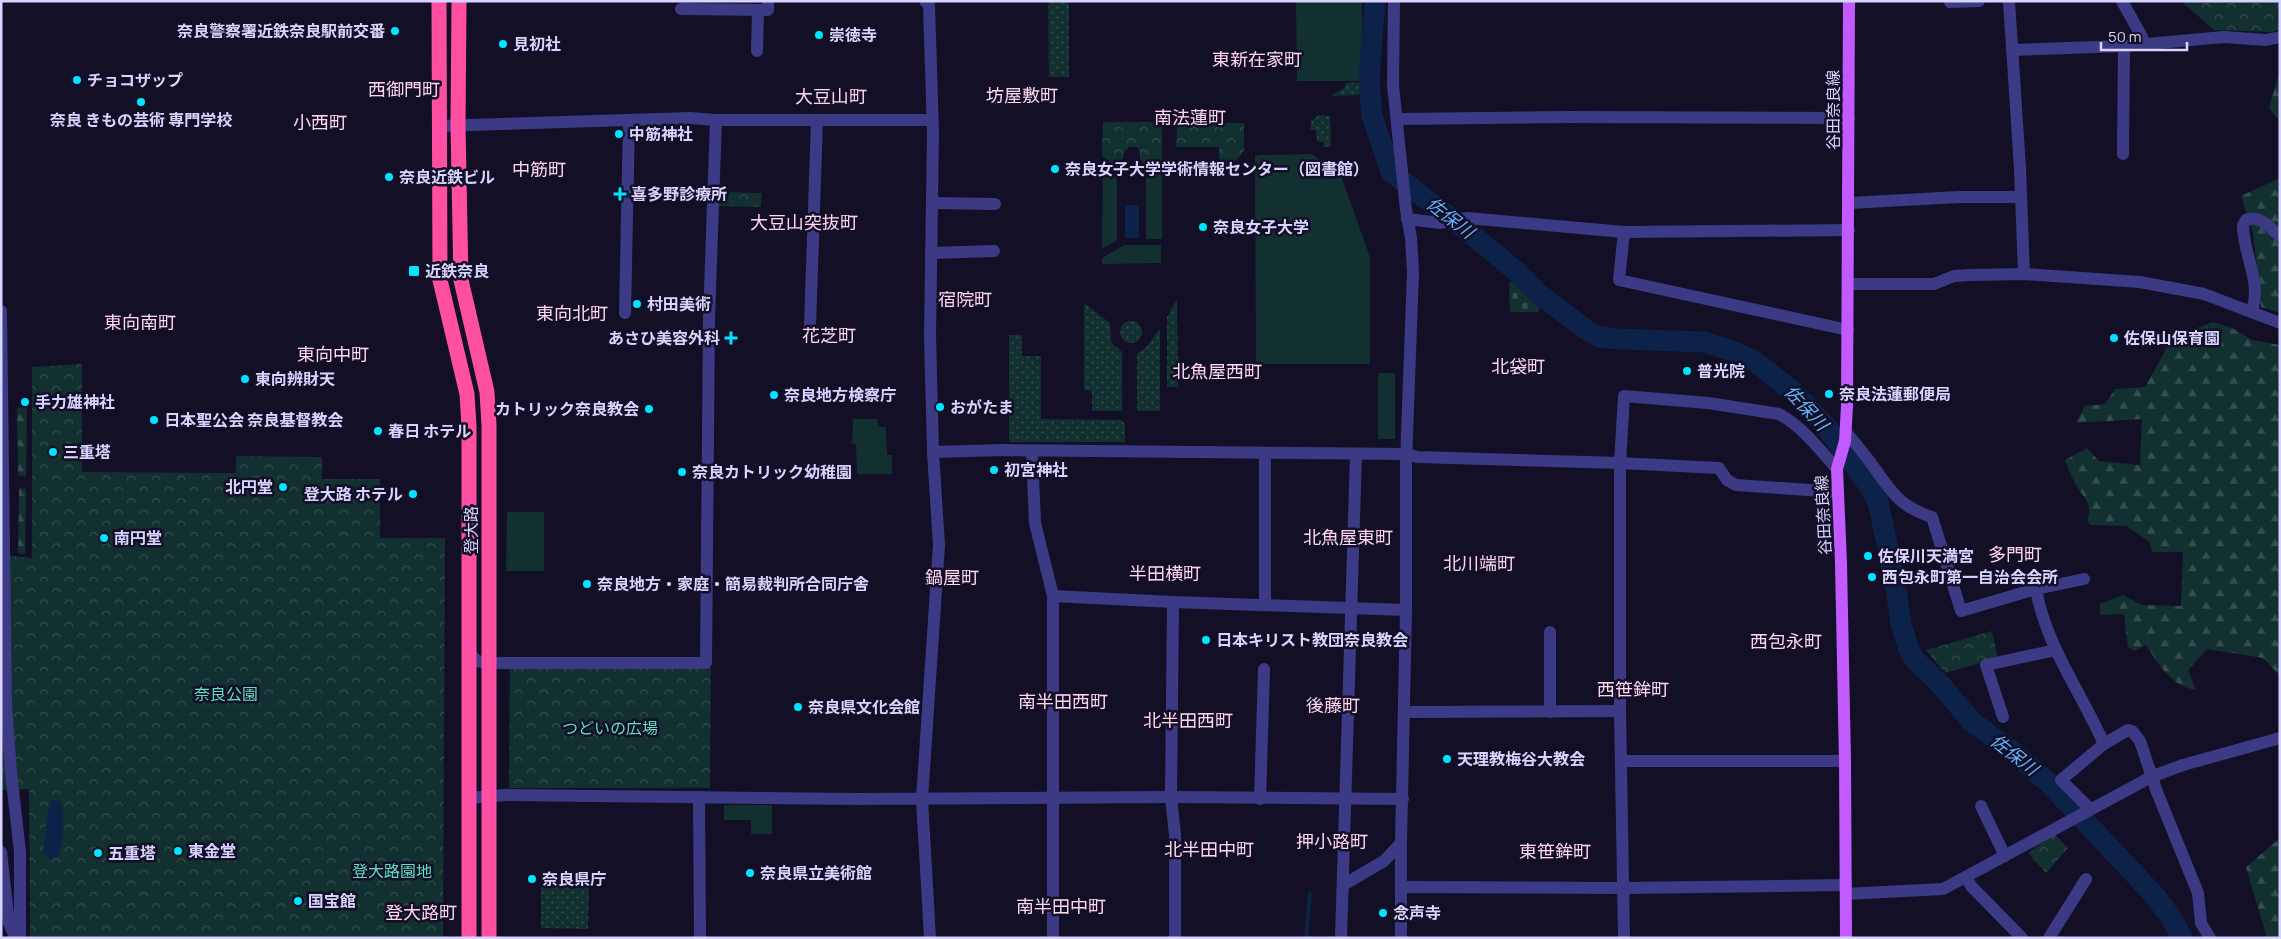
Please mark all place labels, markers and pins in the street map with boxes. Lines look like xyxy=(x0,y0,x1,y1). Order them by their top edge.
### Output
place label: 奈良警察署近鉄奈良駅前交番 xyxy=(177,20,385,42)
place label: 崇徳寺 xyxy=(829,24,877,46)
marker: 奈良警察署近鉄奈良駅前交番 xyxy=(389,25,401,37)
marker: 崇徳寺 xyxy=(813,29,825,41)
place label: 見初社 xyxy=(513,33,561,55)
marker: 見初社 xyxy=(497,38,509,50)
place label: チョコザップ xyxy=(87,69,183,91)
marker: チョコザップ xyxy=(71,74,83,86)
marker: 奈良 きもの芸術 専門学校 xyxy=(135,96,147,108)
place label: 奈良 きもの芸術 専門学校 xyxy=(50,109,232,131)
place label: 中筋神社 xyxy=(629,123,693,145)
marker: 中筋神社 xyxy=(613,128,625,140)
place label: 奈良女子大学学術情報センター（図書館） xyxy=(1065,158,1369,180)
marker: 奈良女子大学学術情報センター（図書館） xyxy=(1049,163,1061,175)
place label: 奈良近鉄ビル xyxy=(399,166,495,188)
marker: 奈良近鉄ビル xyxy=(383,171,395,183)
place label: 喜多野診療所 xyxy=(631,183,727,205)
marker: 喜多野診療所 xyxy=(613,187,627,201)
place label: 奈良女子大学 xyxy=(1213,216,1309,238)
marker: 奈良女子大学 xyxy=(1197,221,1209,233)
place label: 近鉄奈良 xyxy=(425,260,489,282)
marker: 近鉄奈良 xyxy=(407,264,421,278)
place label: 村田美術 xyxy=(647,293,711,315)
marker: 村田美術 xyxy=(631,298,643,310)
place label: あさひ美容外科 xyxy=(608,327,720,349)
place label: 佐保山保育園 xyxy=(2123,327,2220,349)
marker: あさひ美容外科 xyxy=(724,331,738,345)
marker: 佐保山保育園 xyxy=(2108,332,2120,344)
place label: 普光院 xyxy=(1697,360,1745,382)
marker: 普光院 xyxy=(1681,365,1693,377)
place label: 東向辨財天 xyxy=(255,368,335,390)
marker: 東向辨財天 xyxy=(239,373,251,385)
place label: 奈良法蓮郵便局 xyxy=(1839,383,1951,405)
place label: 奈良地方検察庁 xyxy=(784,384,896,406)
marker: 奈良法蓮郵便局 xyxy=(1823,388,1835,400)
marker: 奈良地方検察庁 xyxy=(768,389,780,401)
place label: 手力雄神社 xyxy=(35,391,115,413)
marker: 手力雄神社 xyxy=(19,396,31,408)
place label: おがたま xyxy=(950,396,1014,418)
place label: カトリック奈良教会 xyxy=(495,398,639,420)
marker: おがたま xyxy=(934,401,946,413)
marker: カトリック奈良教会 xyxy=(643,403,655,415)
place label: 日本聖公会 奈良基督教会 xyxy=(164,409,343,431)
marker: 日本聖公会 奈良基督教会 xyxy=(148,414,160,426)
place label: 春日 ホテル xyxy=(388,420,471,442)
marker: 春日 ホテル xyxy=(372,425,384,437)
place label: 三重塔 xyxy=(63,441,111,463)
marker: 三重塔 xyxy=(47,446,59,458)
place label: 初宮神社 xyxy=(1004,459,1068,481)
place label: 奈良カトリック幼稚園 xyxy=(692,461,852,483)
marker: 初宮神社 xyxy=(988,464,1000,476)
marker: 奈良カトリック幼稚園 xyxy=(676,466,688,478)
place label: 北円堂 xyxy=(225,476,273,498)
marker: 北円堂 xyxy=(277,481,289,493)
place label: 登大路 ホテル xyxy=(304,483,403,505)
marker: 登大路 ホテル xyxy=(407,488,419,500)
place label: 南円堂 xyxy=(114,527,162,549)
marker: 南円堂 xyxy=(98,532,110,544)
place label: 佐保川天満宮 xyxy=(1877,545,1974,567)
marker: 佐保川天満宮 xyxy=(1862,550,1874,562)
place label: 西包永町第一自治会会所 xyxy=(1882,566,2058,588)
marker: 西包永町第一自治会会所 xyxy=(1866,571,1878,583)
place label: 奈良地方・家庭・簡易裁判所合同庁舎 xyxy=(597,573,869,595)
marker: 奈良地方・家庭・簡易裁判所合同庁舎 xyxy=(581,578,593,590)
place label: 日本キリスト教団奈良教会 xyxy=(1216,629,1408,651)
marker: 日本キリスト教団奈良教会 xyxy=(1200,634,1212,646)
place label: 奈良県文化会館 xyxy=(808,696,920,718)
marker: 奈良県文化会館 xyxy=(792,701,804,713)
place label: 天理教梅谷大教会 xyxy=(1457,748,1585,770)
marker: 天理教梅谷大教会 xyxy=(1441,753,1453,765)
place label: 東金堂 xyxy=(188,840,236,862)
place label: 五重塔 xyxy=(108,842,156,864)
marker: 東金堂 xyxy=(172,845,184,857)
marker: 五重塔 xyxy=(92,847,104,859)
place label: 奈良県立美術館 xyxy=(760,862,872,884)
marker: 奈良県立美術館 xyxy=(744,867,756,879)
place label: 奈良県庁 xyxy=(542,868,606,890)
marker: 奈良県庁 xyxy=(526,873,538,885)
place label: 国宝館 xyxy=(308,890,356,912)
marker: 国宝館 xyxy=(292,895,304,907)
place label: 念声寺 xyxy=(1393,902,1441,924)
marker: 念声寺 xyxy=(1377,907,1389,919)

